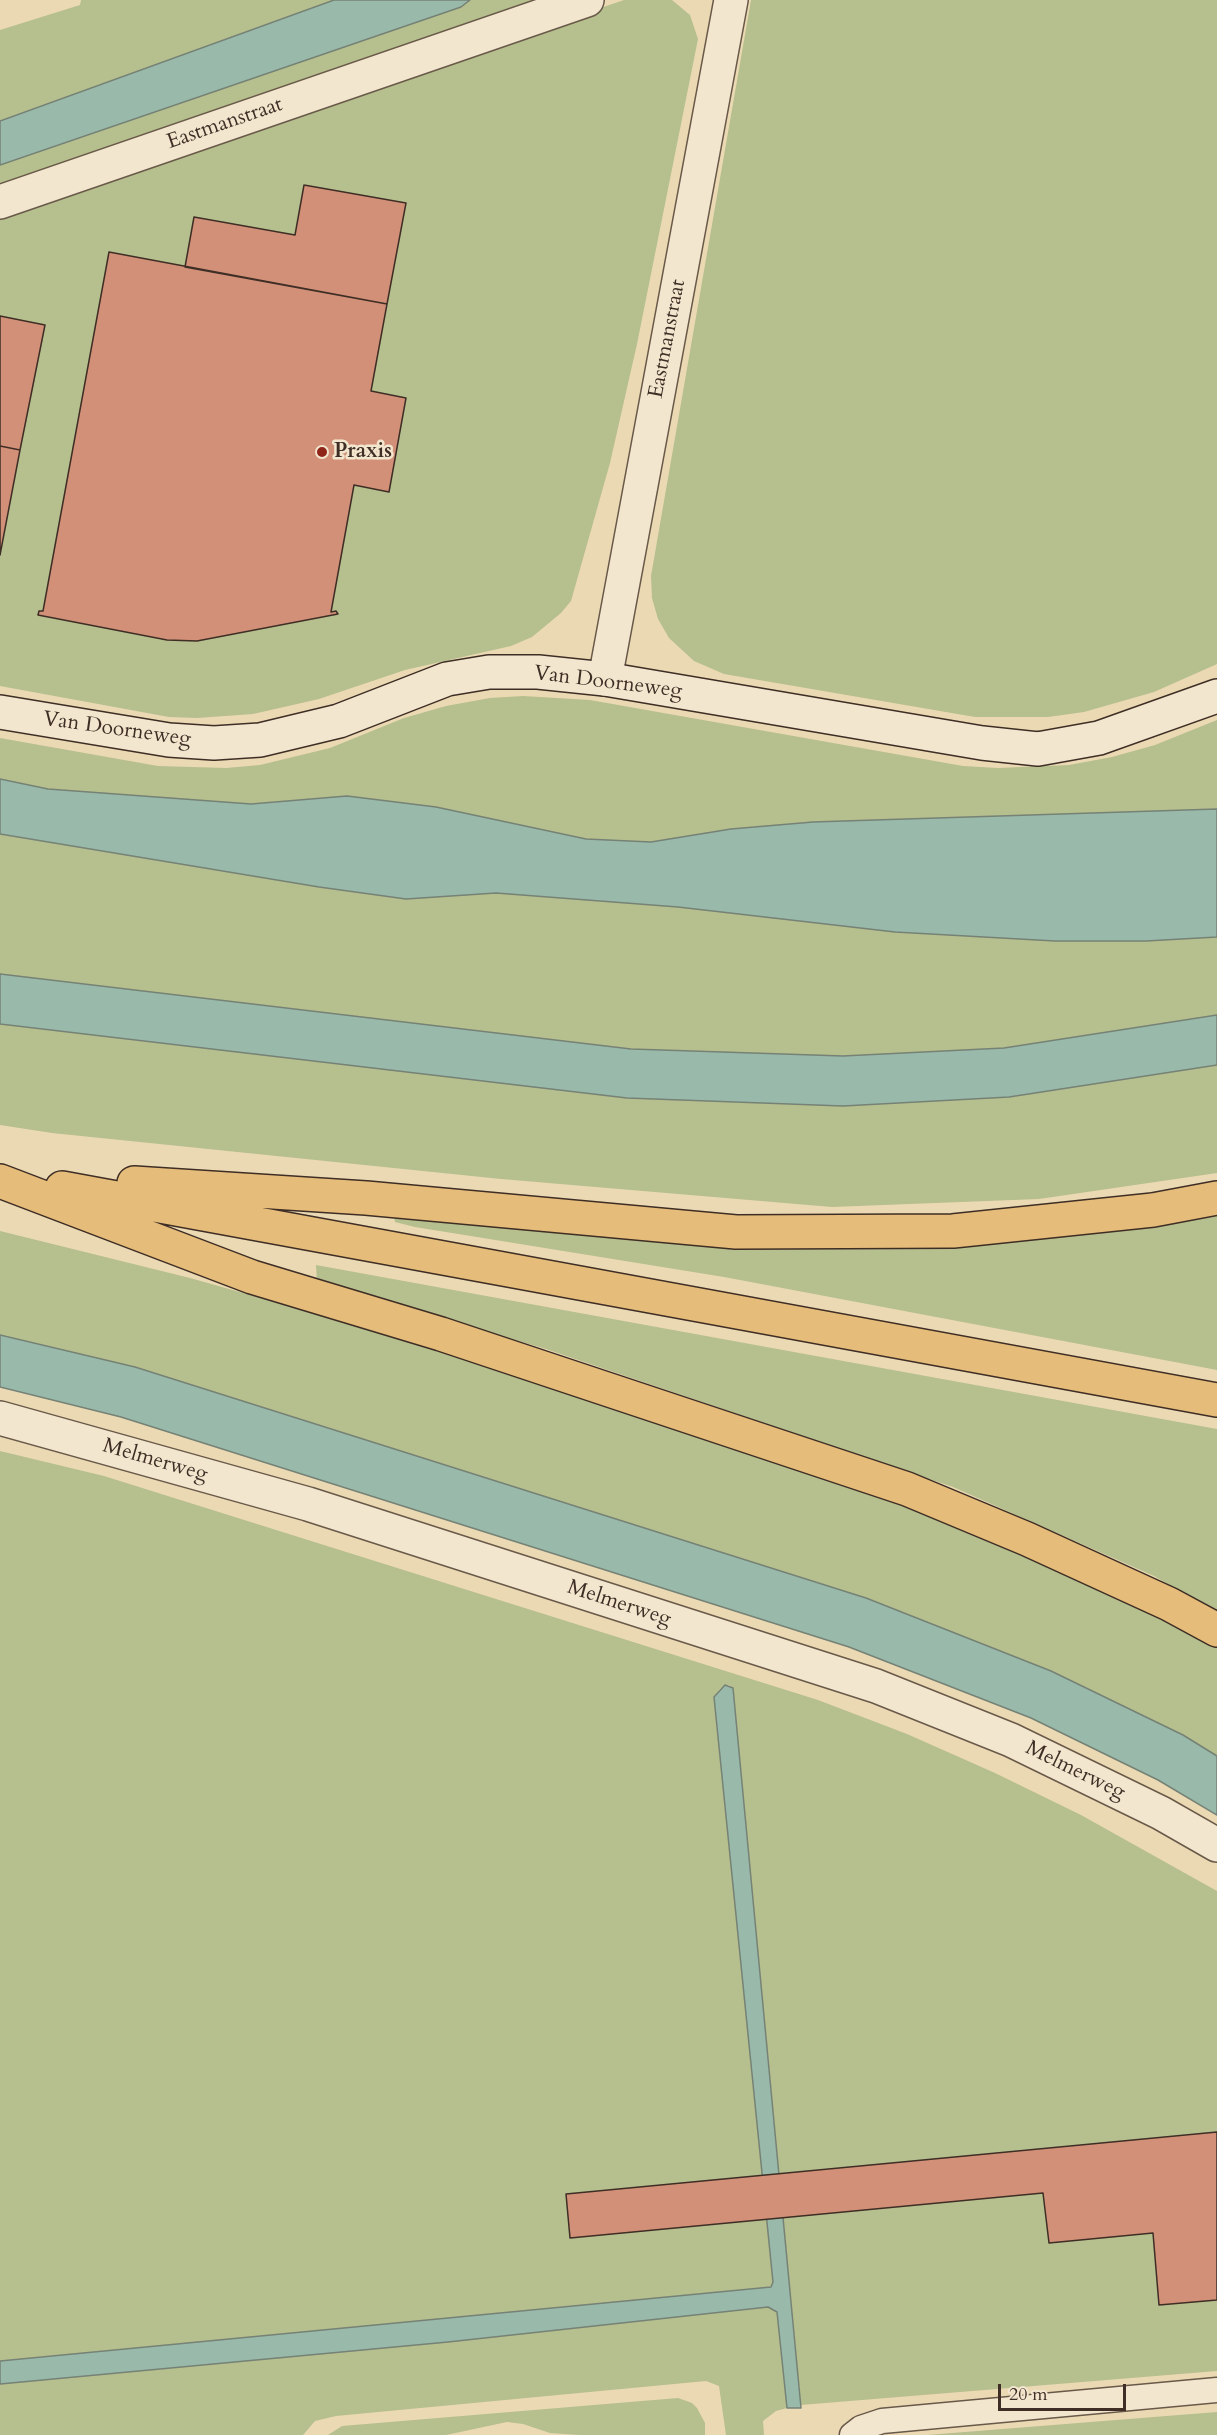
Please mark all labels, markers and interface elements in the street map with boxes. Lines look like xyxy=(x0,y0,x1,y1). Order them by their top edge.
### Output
street label: Eastmanstraat xyxy=(164,92,286,156)
street label: Eastmanstraat xyxy=(644,277,692,401)
place label: Praxis xyxy=(334,439,392,465)
marker: Praxis xyxy=(315,445,329,459)
street label: Van Doorneweg xyxy=(532,661,684,705)
street label: Van Doorneweg xyxy=(41,707,193,753)
street label: Melmerweg xyxy=(100,1434,210,1488)
street label: Melmerweg xyxy=(564,1575,674,1633)
street label: Melmerweg xyxy=(1021,1736,1129,1806)
scale bar xyxy=(1001,2372,1128,2410)
text: 20 m xyxy=(1009,2382,1048,2407)

